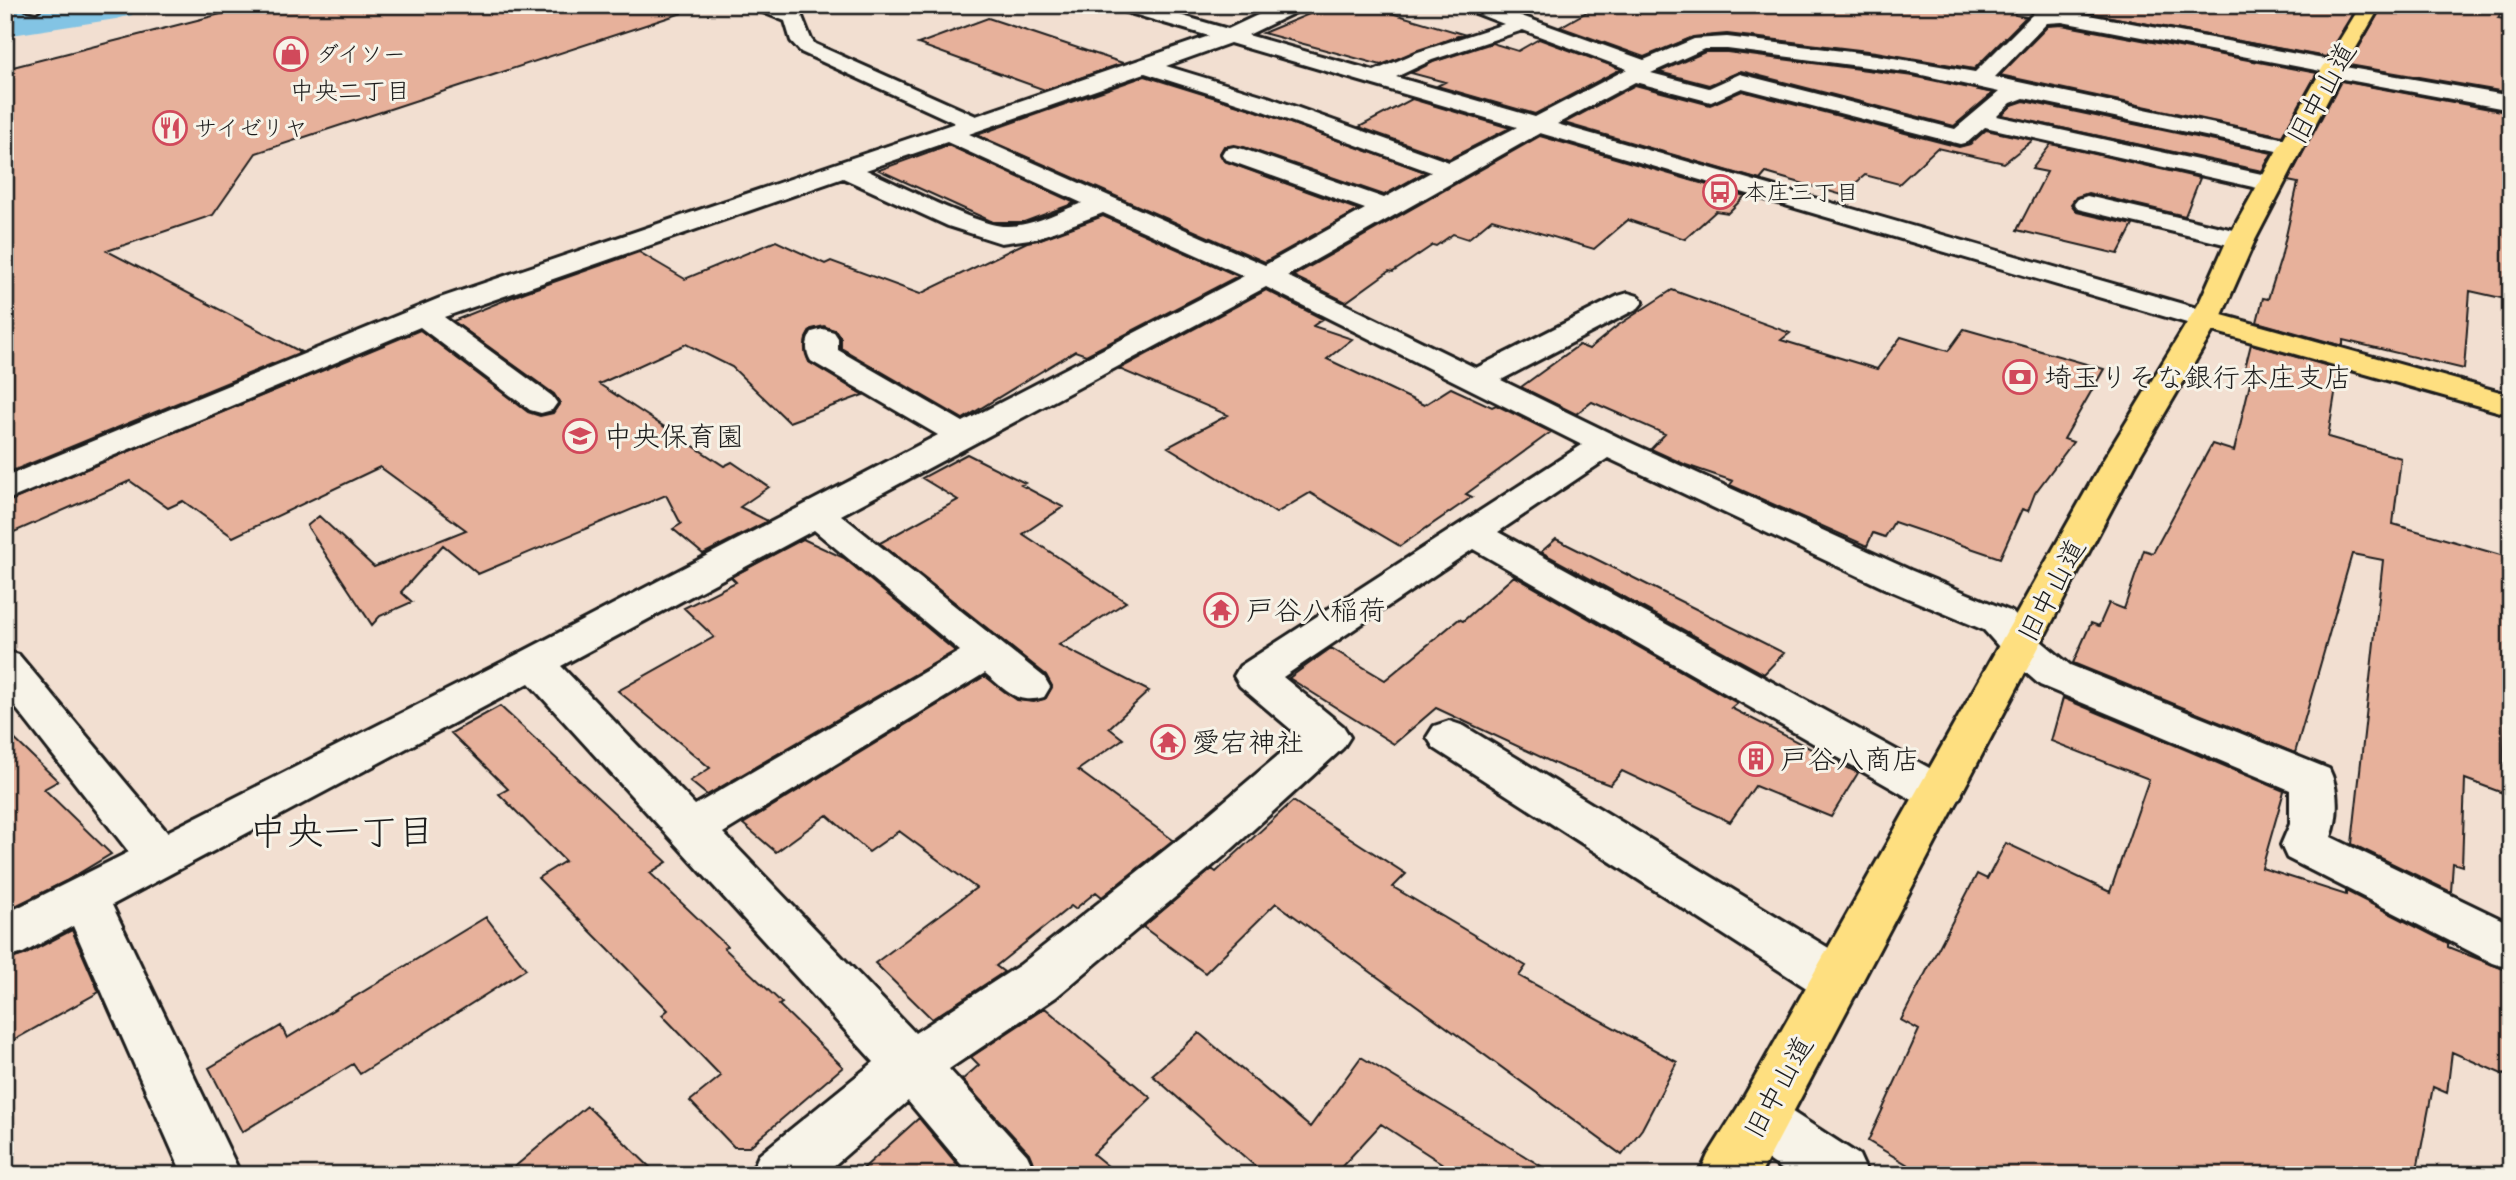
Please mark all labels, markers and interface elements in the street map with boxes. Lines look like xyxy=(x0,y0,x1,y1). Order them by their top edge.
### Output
shop icon: ダイソー xyxy=(272,35,310,73)
street label: 旧中山道 xyxy=(2279,36,2369,154)
place label: ダイソー xyxy=(316,40,406,73)
district label: 中央二丁目 xyxy=(290,76,410,111)
restaurant icon: サイゼリヤ xyxy=(151,109,189,147)
place label: サイゼリヤ xyxy=(194,114,308,147)
bus stop icon: 本庄三丁目 xyxy=(1701,173,1739,211)
place label: 本庄三丁目 xyxy=(1744,178,1859,211)
bank icon: 埼玉りそな銀行本庄支店 xyxy=(2001,358,2039,396)
place label: 埼玉りそな銀行本庄支店 xyxy=(2044,360,2352,401)
school or university icon: 中央保育園 xyxy=(561,417,599,455)
place label: 中央保育園 xyxy=(604,419,744,460)
street label: 旧中山道 xyxy=(2010,533,2098,651)
temple icon: 戸谷八稲荷 xyxy=(1202,591,1240,629)
place label: 戸谷八稲荷 xyxy=(1246,593,1386,634)
temple icon: 愛宕神社 xyxy=(1149,723,1187,761)
place label: 愛宕神社 xyxy=(1192,725,1304,766)
building icon: 戸谷八商店 xyxy=(1737,740,1775,778)
place label: 戸谷八商店 xyxy=(1780,742,1920,783)
district label: 中央一丁目 xyxy=(250,808,435,862)
street label: 旧中山道 xyxy=(1736,1030,1826,1148)

